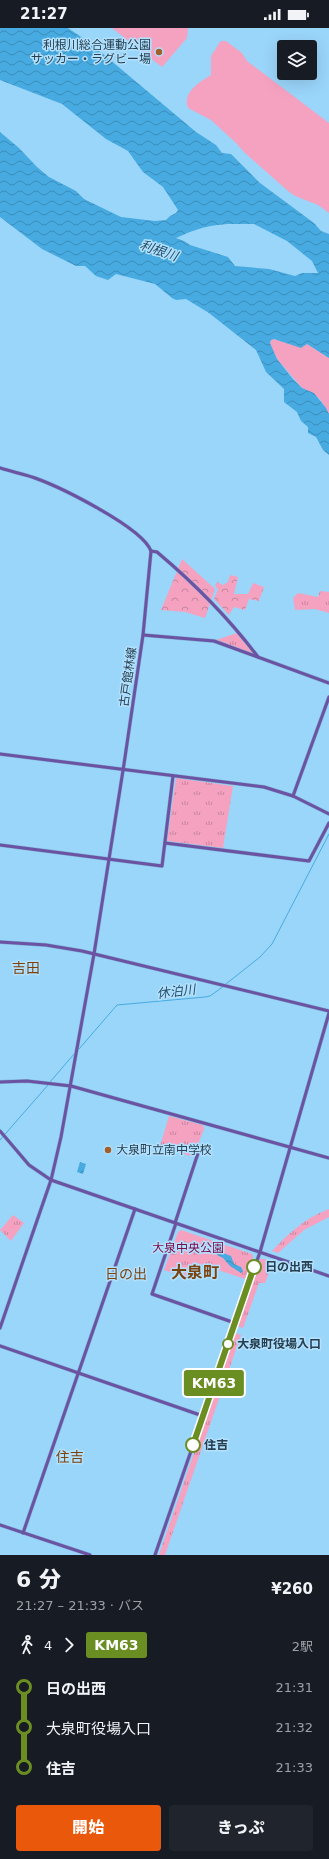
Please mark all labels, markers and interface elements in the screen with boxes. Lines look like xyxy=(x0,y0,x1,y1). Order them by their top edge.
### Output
text: 21:27 xyxy=(20,5,68,23)
place label: 利根川総合運動公園 サッカー・ラグビー場 xyxy=(31,38,151,66)
map controls xyxy=(277,40,317,80)
button: layers xyxy=(277,40,317,80)
marker: 利根川総合運動公園 サッカー・ラグビー場 xyxy=(154,47,164,57)
water label: 利根川 xyxy=(138,237,182,265)
street label: 古戸館林線 xyxy=(117,646,139,708)
district label: 吉田 xyxy=(12,960,40,976)
water label: 休泊川 xyxy=(156,981,198,1001)
place label: 大泉町立南中学校 xyxy=(116,1143,212,1157)
marker: 大泉町立南中学校 xyxy=(103,1145,113,1155)
park label: 大泉中央公園 xyxy=(152,1241,224,1255)
marker: 日の出西 xyxy=(246,1259,262,1275)
place label: 日の出西 xyxy=(265,1260,313,1274)
district label: 大泉町 xyxy=(171,1263,219,1282)
district label: 日の出 xyxy=(105,1266,147,1282)
place label: 大泉町役場入口 xyxy=(237,1337,321,1351)
marker: 大泉町役場入口 xyxy=(222,1338,234,1350)
line badge: KM63 xyxy=(186,1370,242,1396)
text: KM63 xyxy=(192,1375,236,1391)
marker: 住吉 xyxy=(185,1437,201,1453)
place label: 住吉 xyxy=(204,1438,228,1452)
district label: 住吉 xyxy=(56,1449,84,1465)
text: 6 分 xyxy=(16,1567,61,1592)
text: ¥260 xyxy=(271,1580,313,1598)
text: 21:27 – 21:33 · バス xyxy=(16,1598,144,1613)
icon: walk xyxy=(16,1634,38,1656)
icon: forward xyxy=(58,1634,80,1656)
text: KM63 xyxy=(94,1637,139,1653)
text: 4 xyxy=(44,1638,52,1653)
text: 2駅 xyxy=(292,1639,313,1654)
text: 日の出西 xyxy=(46,1680,106,1698)
text: 21:31 xyxy=(276,1680,313,1695)
text: 大泉町役場入口 xyxy=(46,1720,151,1738)
text: 21:32 xyxy=(276,1720,313,1735)
text: 住吉 xyxy=(46,1760,76,1778)
text: 21:33 xyxy=(276,1760,313,1775)
button: 開始 xyxy=(16,1805,161,1851)
button: きっぷ xyxy=(169,1805,313,1851)

